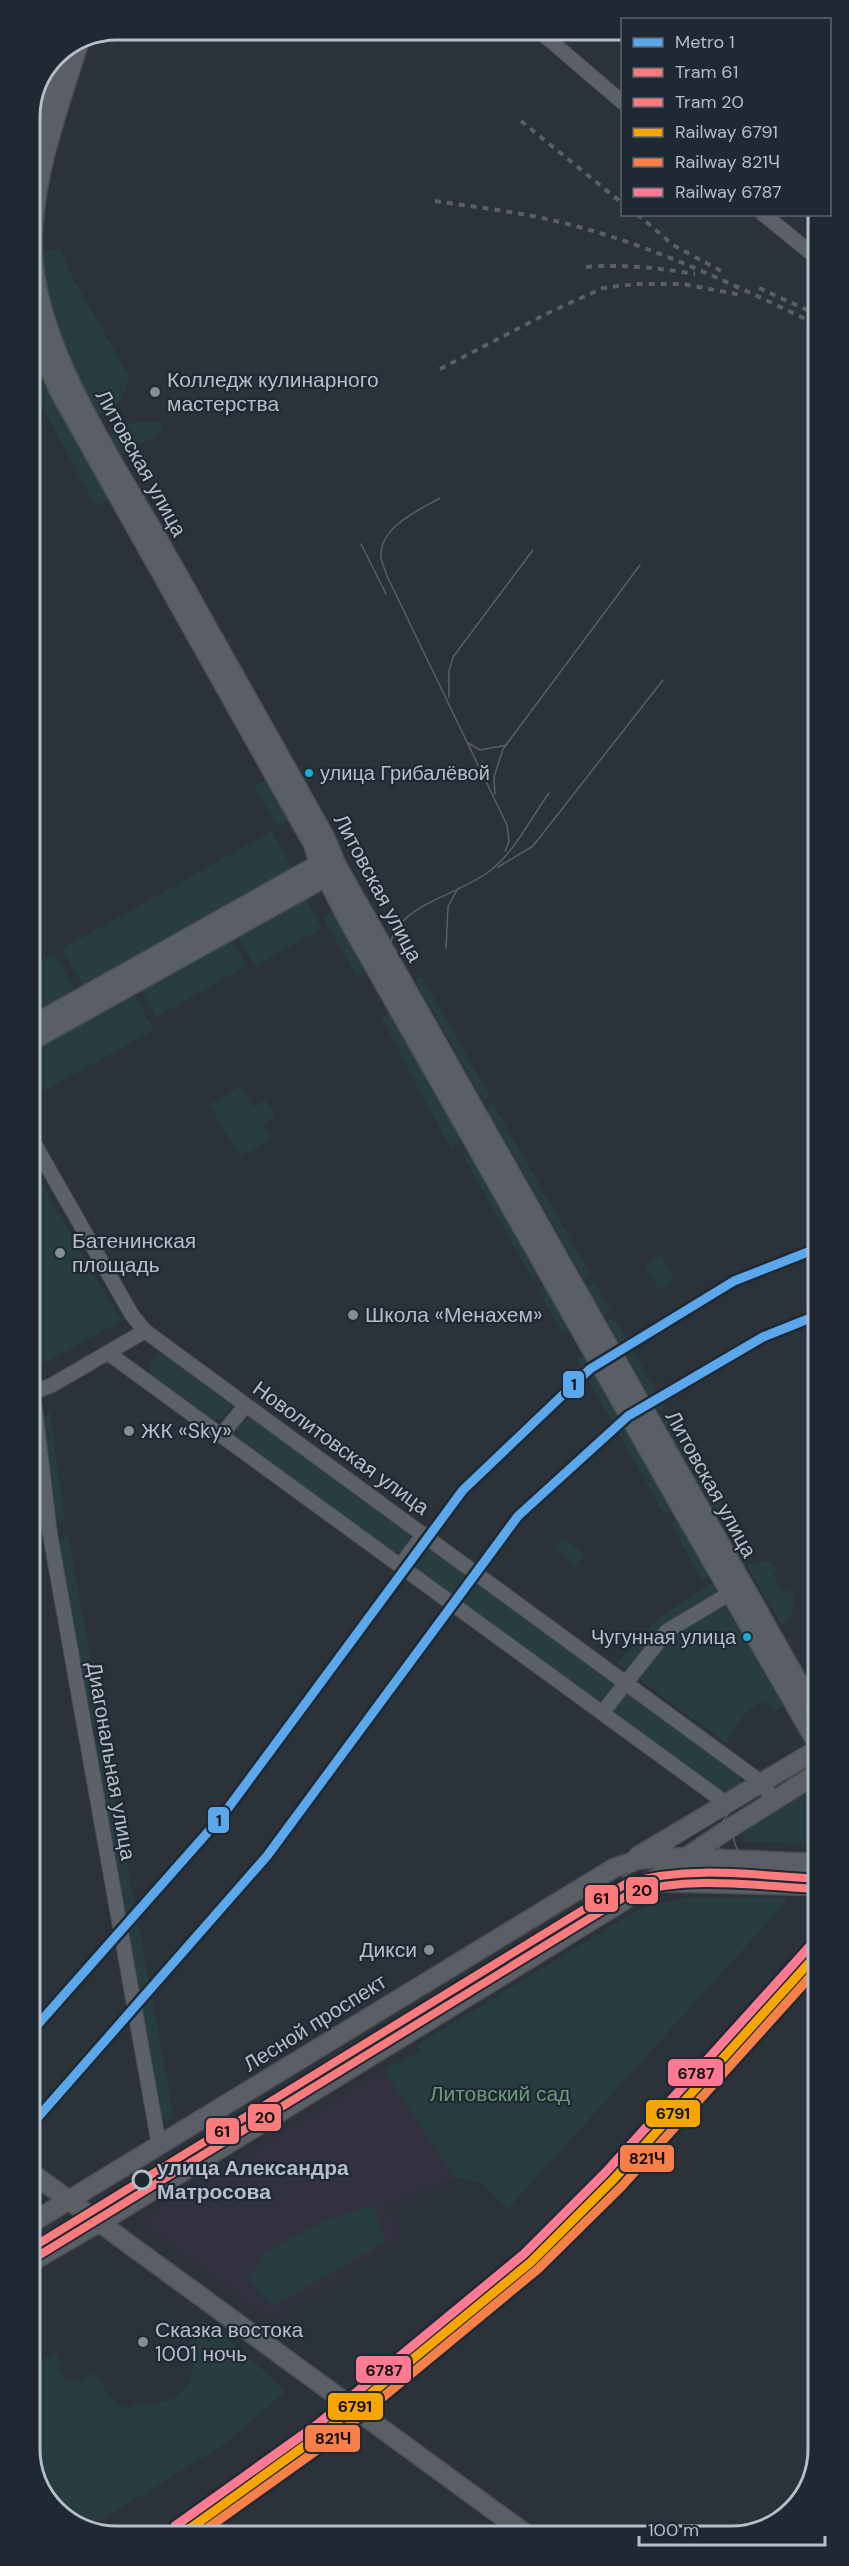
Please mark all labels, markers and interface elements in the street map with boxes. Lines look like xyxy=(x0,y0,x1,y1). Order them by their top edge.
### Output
legend xyxy=(621,18,831,216)
text: Metro 1 xyxy=(675,30,735,54)
text: Tram 61 xyxy=(675,60,738,84)
text: Tram 20 xyxy=(675,90,744,114)
text: Railway 6791 xyxy=(675,120,778,144)
text: Railway 821Ч xyxy=(675,150,780,174)
text: Railway 6787 xyxy=(675,180,782,204)
place label: Колледж кулинарного мастерства xyxy=(167,366,379,418)
street label: Литовская улица xyxy=(89,384,193,542)
marker: Колледж кулинарного мастерства xyxy=(148,385,162,399)
place label: улица Грибалёвой xyxy=(320,760,490,786)
marker: улица Грибалёвой xyxy=(303,767,315,779)
street label: Литовская улица xyxy=(327,809,429,967)
place label: Батенинская площадь xyxy=(72,1227,196,1279)
marker: Батенинская площадь xyxy=(53,1246,67,1260)
place label: Школа «Менахем» xyxy=(365,1301,542,1329)
marker: Школа «Менахем» xyxy=(346,1308,360,1322)
line badge: 1 xyxy=(562,1370,585,1399)
text: 1 xyxy=(571,1374,577,1395)
street label: Новолитовская улица xyxy=(247,1375,435,1522)
street label: Литовская улица xyxy=(659,1405,763,1563)
place label: ЖК «Sky» xyxy=(141,1417,232,1445)
marker: ЖК «Sky» xyxy=(122,1424,136,1438)
place label: Чугунная улица xyxy=(591,1624,737,1650)
marker: Чугунная улица xyxy=(741,1631,753,1643)
street label: Диагональная улица xyxy=(80,1660,142,1863)
line badge: 1 xyxy=(207,1806,230,1834)
text: 1 xyxy=(216,1810,222,1831)
line badge: 20 xyxy=(625,1876,659,1905)
text: 20 xyxy=(632,1880,652,1901)
line badge: 61 xyxy=(584,1884,619,1913)
text: 61 xyxy=(593,1888,609,1909)
place label: Дикси xyxy=(359,1936,417,1964)
marker: Дикси xyxy=(422,1943,436,1957)
street label: Лесной проспект xyxy=(238,1968,392,2078)
line badge: 6787 xyxy=(667,2058,724,2087)
text: 6787 xyxy=(678,2063,715,2084)
park label: Литовский сад xyxy=(430,2080,570,2108)
line badge: 6791 xyxy=(645,2099,701,2128)
line badge: 20 xyxy=(247,2103,282,2132)
text: 6791 xyxy=(656,2103,690,2124)
text: 20 xyxy=(255,2107,275,2128)
line badge: 61 xyxy=(205,2117,240,2145)
text: 61 xyxy=(214,2121,230,2142)
line badge: 821Ч xyxy=(619,2144,675,2173)
text: 821Ч xyxy=(629,2148,665,2169)
place label: улица Александра Матросова xyxy=(157,2154,349,2206)
marker: улица Александра Матросова xyxy=(132,2170,152,2190)
place label: Сказка востока 1001 ночь xyxy=(155,2316,304,2368)
marker: Сказка востока 1001 ночь xyxy=(136,2335,150,2349)
line badge: 6787 xyxy=(355,2355,412,2384)
text: 6787 xyxy=(366,2360,403,2381)
line badge: 6791 xyxy=(327,2392,384,2421)
text: 6791 xyxy=(338,2396,372,2417)
line badge: 821Ч xyxy=(304,2424,361,2453)
text: 821Ч xyxy=(315,2428,351,2449)
scale bar xyxy=(639,2509,825,2547)
text: 100 m xyxy=(648,2518,699,2542)

